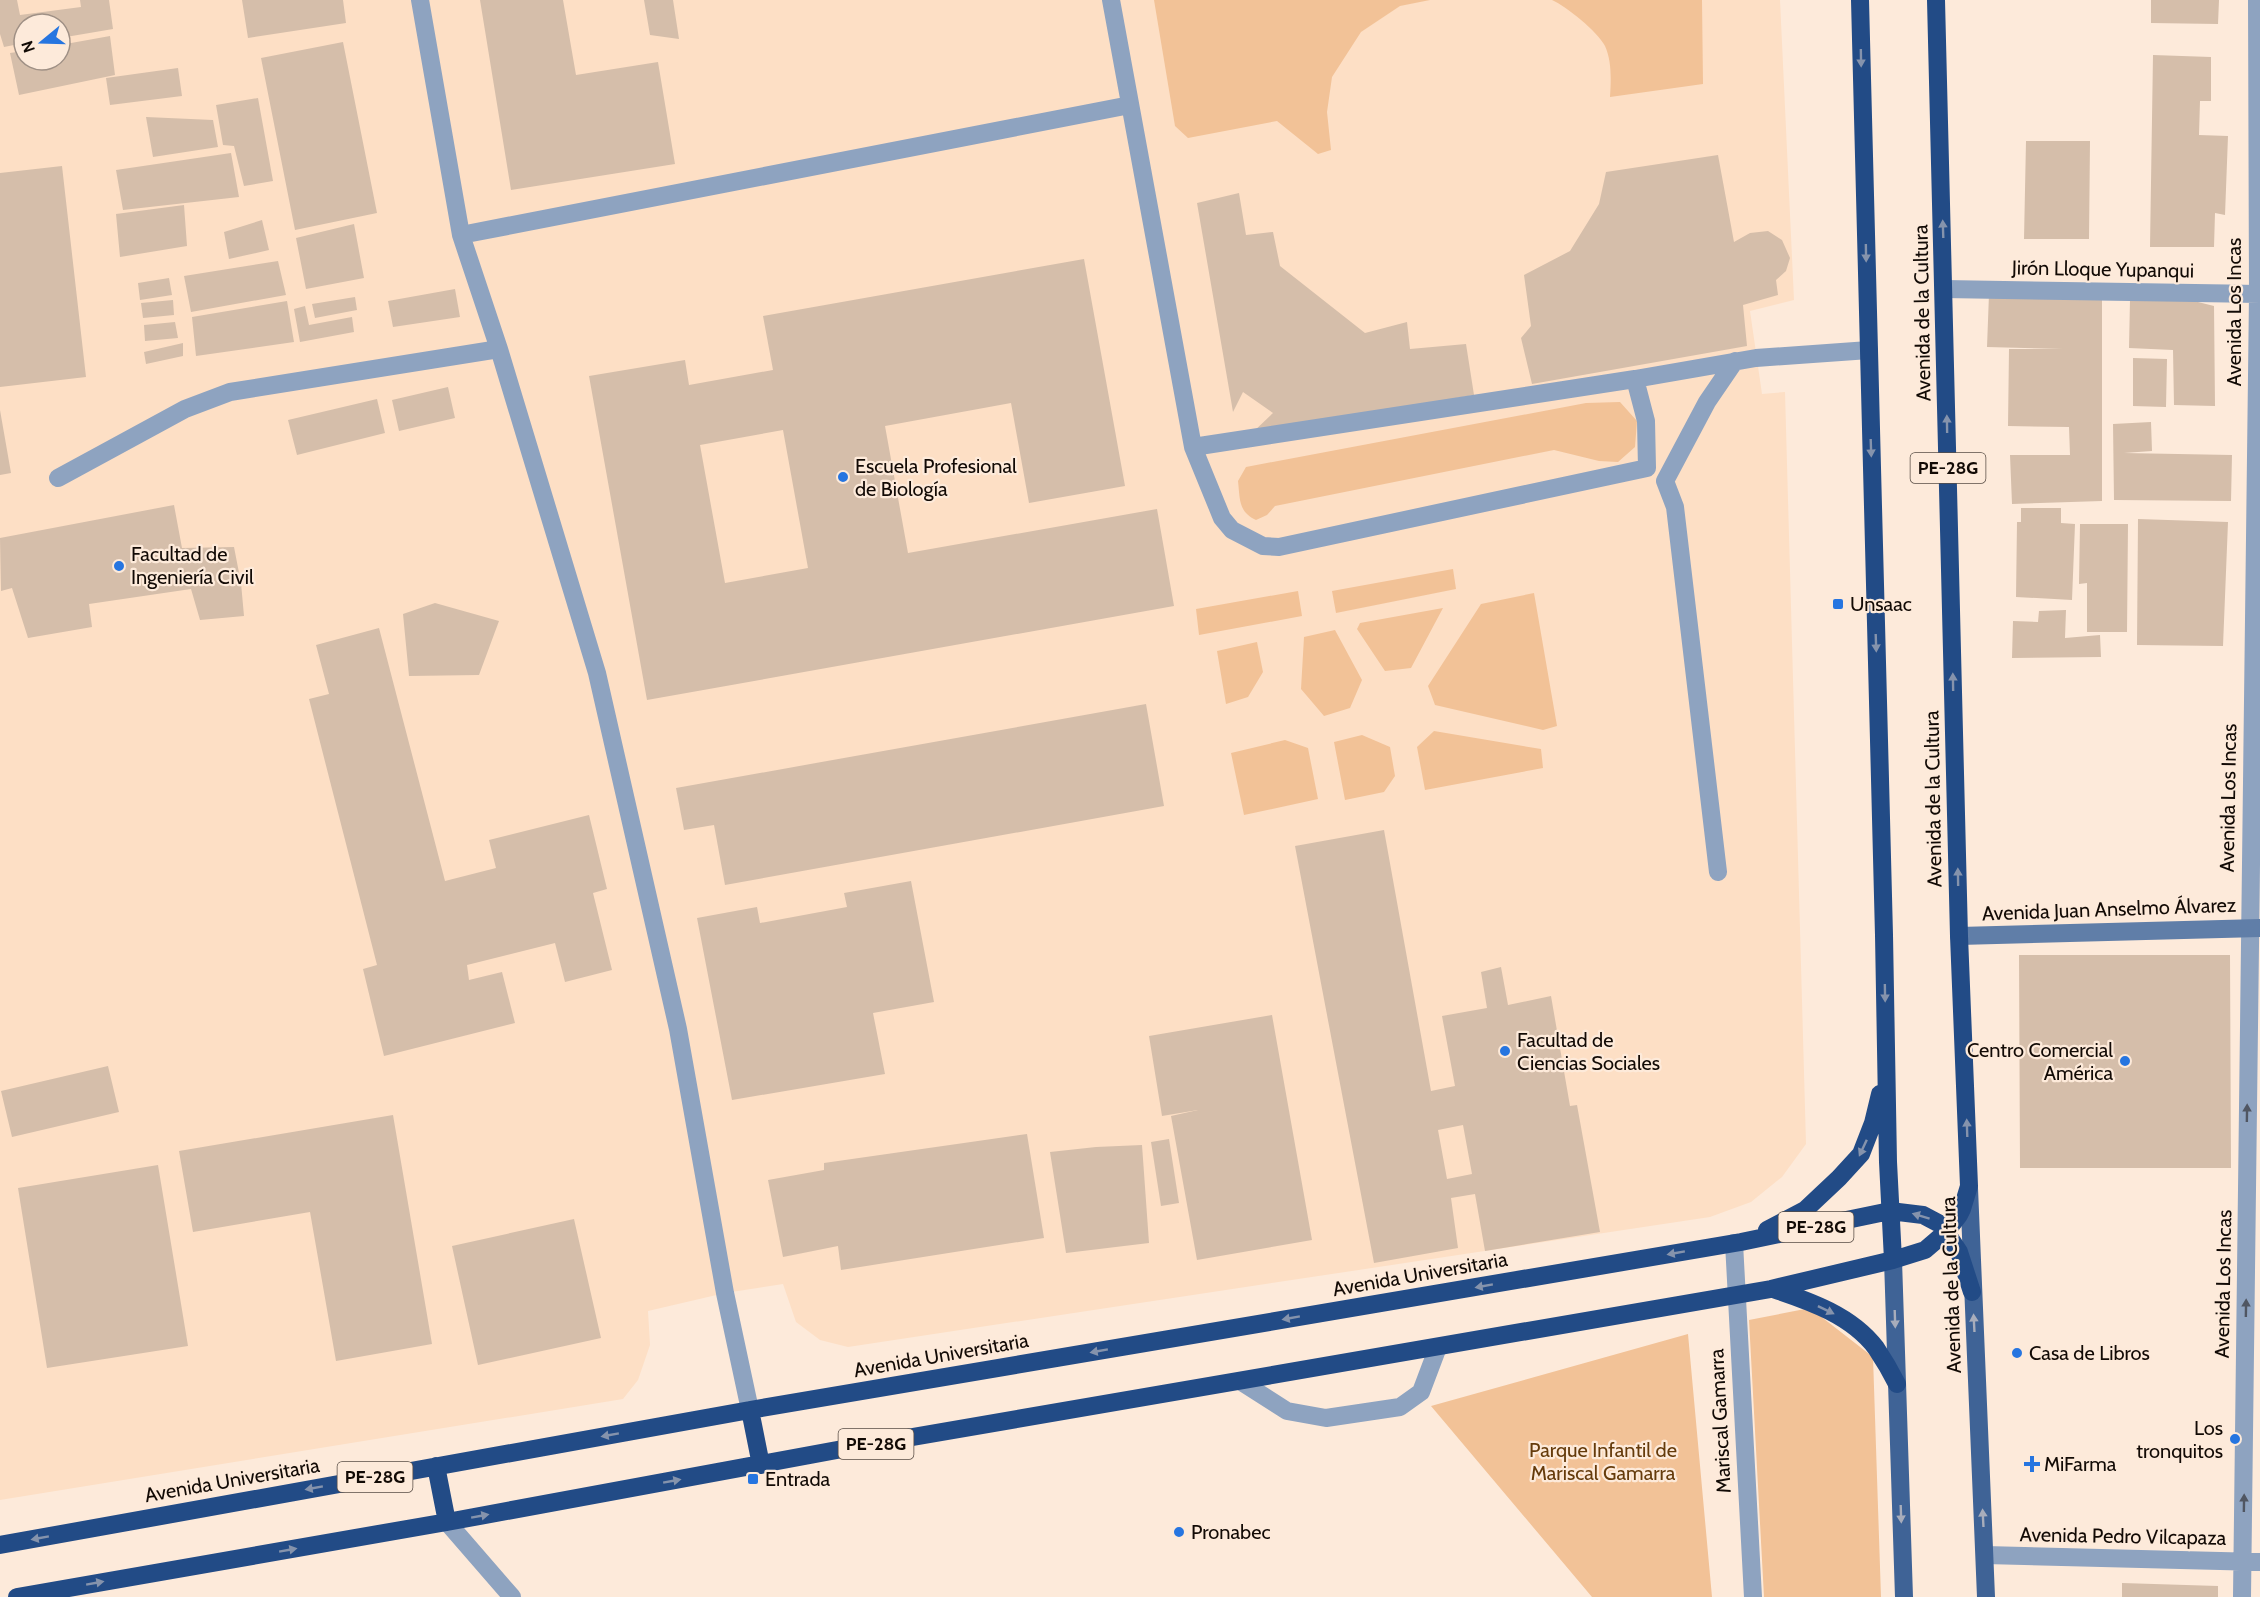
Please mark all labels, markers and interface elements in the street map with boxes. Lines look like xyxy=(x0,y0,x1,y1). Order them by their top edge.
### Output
north arrow xyxy=(12,12,72,72)
text: N xyxy=(17,38,39,55)
one-way arrow xyxy=(1856,49,1866,68)
one-way arrow xyxy=(1938,220,1947,239)
street label: Avenida de la Cultura xyxy=(1908,224,1936,402)
street label: Avenida Los Incas xyxy=(2222,238,2246,386)
one-way arrow xyxy=(1862,244,1871,263)
street label: Jirón Lloque Yupanqui xyxy=(2011,255,2194,283)
one-way arrow xyxy=(1942,415,1952,434)
one-way arrow xyxy=(1867,439,1876,458)
road number: PE-28G xyxy=(1910,453,1986,483)
place label: Escuela Profesional de Biología xyxy=(855,454,1017,501)
marker: Escuela Profesional de Biología xyxy=(836,470,850,484)
place label: Facultad de Ingeniería Civil xyxy=(131,542,254,589)
marker: Facultad de Ingeniería Civil xyxy=(112,559,126,573)
place label: Unsaac xyxy=(1850,592,1912,616)
marker: Unsaac xyxy=(1831,597,1845,611)
one-way arrow xyxy=(1872,634,1881,653)
one-way arrow xyxy=(1948,673,1958,692)
street label: Avenida de la Cultura xyxy=(1919,710,1947,888)
street label: Avenida Los Incas xyxy=(2215,723,2241,873)
one-way arrow xyxy=(1953,868,1962,887)
street label: Avenida Juan Anselmo Álvarez xyxy=(1981,893,2237,925)
one-way arrow xyxy=(1880,983,1890,1002)
place label: Facultad de Ciencias Sociales xyxy=(1517,1028,1660,1075)
place label: Centro Comercial América xyxy=(1967,1038,2113,1085)
marker: Facultad de Ciencias Sociales xyxy=(1498,1044,1512,1058)
marker: Centro Comercial América xyxy=(2118,1054,2132,1068)
one-way arrow xyxy=(2242,1103,2252,1122)
one-way arrow xyxy=(1962,1118,1972,1137)
one-way arrow xyxy=(1858,1139,1868,1157)
street label: Avenida de la Cultura xyxy=(1936,1196,1966,1374)
street label: Avenida Los Incas xyxy=(2210,1209,2236,1359)
one-way arrow xyxy=(1911,1211,1929,1220)
road number: PE-28G xyxy=(1778,1212,1854,1242)
street label: Avenida Universitaria xyxy=(1331,1247,1510,1301)
one-way arrow xyxy=(1666,1249,1685,1258)
one-way arrow xyxy=(1474,1281,1493,1290)
one-way arrow xyxy=(2241,1298,2250,1317)
one-way arrow xyxy=(1817,1305,1834,1314)
one-way arrow xyxy=(1890,1309,1900,1328)
one-way arrow xyxy=(1969,1313,1978,1332)
one-way arrow xyxy=(1282,1314,1301,1323)
street label: Avenida Universitaria xyxy=(852,1328,1031,1382)
place label: Casa de Libros xyxy=(2029,1341,2150,1365)
marker: Casa de Libros xyxy=(2010,1346,2024,1360)
one-way arrow xyxy=(1089,1347,1108,1356)
street label: Mariscal Gamarra xyxy=(1704,1348,1736,1494)
place label: Los tronquitos xyxy=(2136,1416,2223,1463)
road number: PE-28G xyxy=(838,1429,914,1459)
one-way arrow xyxy=(600,1431,619,1440)
marker: Los tronquitos xyxy=(2228,1432,2242,1446)
park label: Parque Infantil de Mariscal Gamarra xyxy=(1529,1438,1677,1485)
place label: MiFarma xyxy=(2044,1452,2117,1476)
street label: Avenida Universitaria xyxy=(143,1453,322,1507)
marker: MiFarma xyxy=(2025,1457,2039,1471)
road number: PE-28G xyxy=(338,1462,412,1492)
place label: Entrada xyxy=(765,1467,831,1491)
marker: Entrada xyxy=(746,1472,760,1486)
one-way arrow xyxy=(662,1476,681,1485)
one-way arrow xyxy=(305,1484,324,1493)
one-way arrow xyxy=(2239,1493,2249,1512)
one-way arrow xyxy=(1897,1504,1906,1523)
one-way arrow xyxy=(1979,1508,1988,1527)
one-way arrow xyxy=(470,1511,489,1520)
place label: Pronabec xyxy=(1191,1520,1271,1544)
street label: Avenida Pedro Vilcapaza xyxy=(2020,1522,2227,1550)
marker: Pronabec xyxy=(1172,1525,1186,1539)
one-way arrow xyxy=(30,1534,49,1543)
one-way arrow xyxy=(278,1545,297,1554)
one-way arrow xyxy=(86,1579,105,1588)

